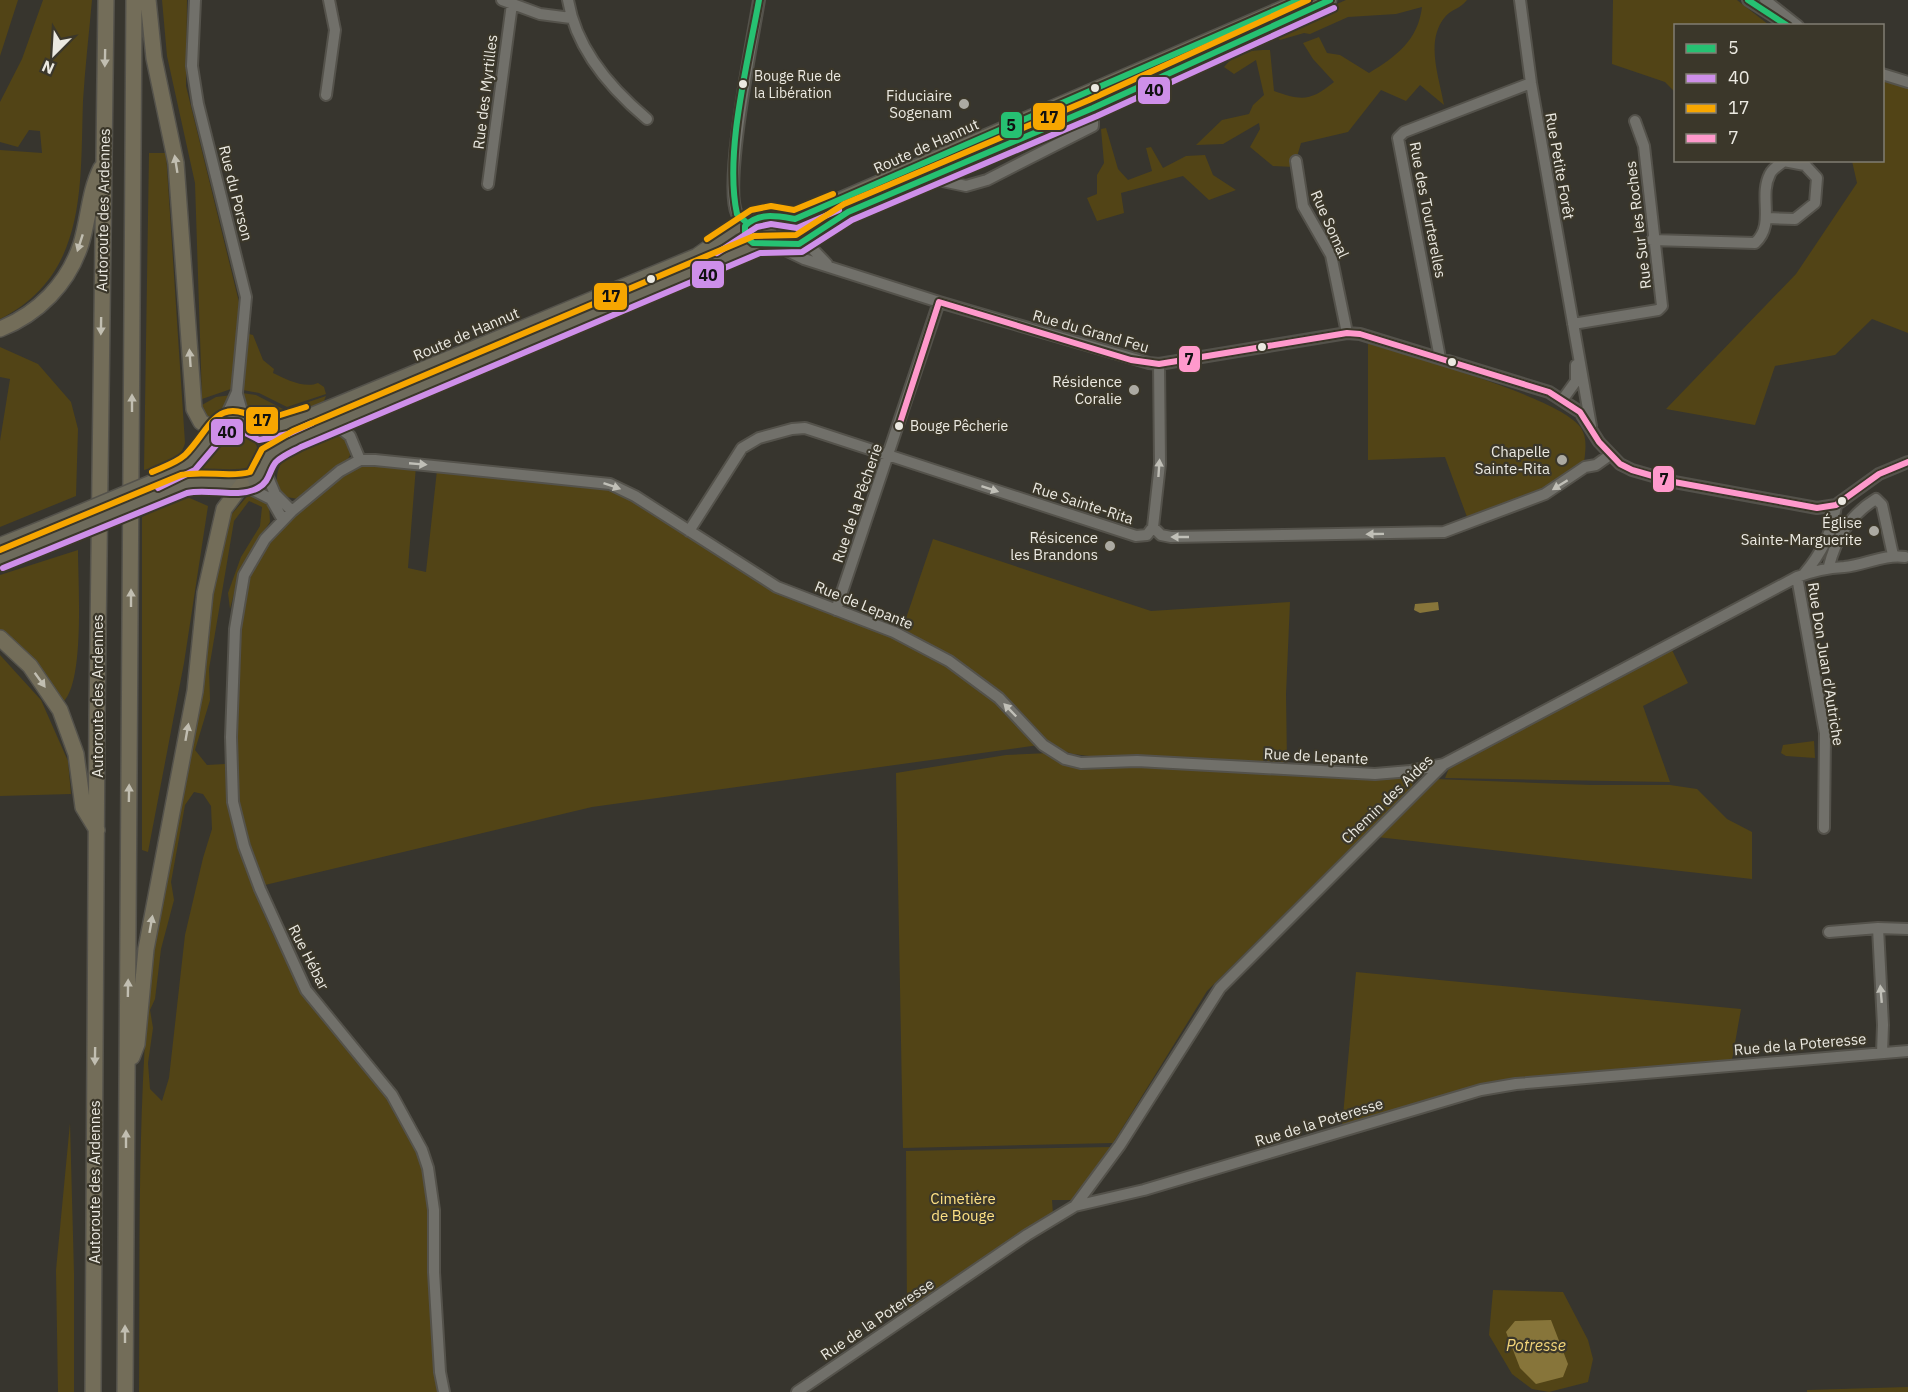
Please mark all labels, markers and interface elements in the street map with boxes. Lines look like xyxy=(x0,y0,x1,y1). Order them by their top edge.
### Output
north arrow xyxy=(24,24,84,84)
legend xyxy=(1674,24,1884,162)
street label: Rue des Myrtilles xyxy=(469,33,501,151)
text: 5 xyxy=(1728,36,1739,59)
one-way arrow xyxy=(100,49,110,68)
text: N xyxy=(39,56,57,79)
text: 40 xyxy=(1728,66,1750,89)
place label: Bouge Rue de la Libération xyxy=(754,67,841,102)
line badge: 40 xyxy=(1137,76,1171,105)
marker: Bouge Rue de la Libération xyxy=(737,78,749,90)
text: 40 xyxy=(1144,80,1164,100)
unlabelled marker xyxy=(1089,82,1101,94)
place label: Fiduciaire Sogenam xyxy=(886,86,952,122)
text: 17 xyxy=(1728,96,1750,119)
marker: Fiduciaire Sogenam xyxy=(957,97,971,111)
line badge: 17 xyxy=(1032,102,1066,131)
text: 17 xyxy=(1039,107,1059,127)
line badge: 5 xyxy=(1000,111,1023,139)
street label: Rue Petite Forêt xyxy=(1541,111,1579,221)
street label: Route de Hannut xyxy=(870,114,982,178)
text: 5 xyxy=(1006,115,1016,135)
text: 7 xyxy=(1728,126,1739,149)
street label: Autoroute des Ardennes xyxy=(92,128,114,292)
street label: Rue des Tourterelles xyxy=(1405,140,1451,280)
street label: Rue du Porson xyxy=(215,143,257,243)
one-way arrow xyxy=(171,154,180,173)
street label: Rue Sur les Roches xyxy=(1621,160,1655,290)
street label: Rue Somal xyxy=(1307,187,1353,261)
one-way arrow xyxy=(75,235,84,253)
line badge: 40 xyxy=(691,260,725,289)
text: 40 xyxy=(698,265,718,285)
unlabelled marker xyxy=(645,273,657,285)
line badge: 17 xyxy=(593,282,628,311)
text: 17 xyxy=(601,286,621,306)
street label: Route de Hannut xyxy=(410,303,522,365)
street label: Rue du Grand Feu xyxy=(1031,305,1151,357)
one-way arrow xyxy=(96,316,106,335)
unlabelled marker xyxy=(1256,341,1268,353)
line badge: 7 xyxy=(1178,345,1201,373)
one-way arrow xyxy=(186,349,195,368)
text: 7 xyxy=(1184,349,1194,369)
unlabelled marker xyxy=(1446,356,1458,368)
place label: Résidence Coralie xyxy=(1052,372,1122,408)
marker: Résidence Coralie xyxy=(1127,383,1141,397)
one-way arrow xyxy=(127,394,137,413)
line badge: 17 xyxy=(245,406,279,435)
text: 17 xyxy=(252,410,272,430)
place label: Bouge Pêcherie xyxy=(910,417,1008,435)
line badge: 40 xyxy=(210,418,244,446)
marker: Bouge Pêcherie xyxy=(893,420,905,432)
text: 40 xyxy=(217,422,237,442)
street label: Rue de la Pêcherie xyxy=(828,441,886,565)
place label: Chapelle Sainte-Rita xyxy=(1475,442,1550,478)
marker: Chapelle Sainte-Rita xyxy=(1555,453,1569,467)
one-way arrow xyxy=(409,459,428,469)
one-way arrow xyxy=(1154,459,1164,478)
line badge: 7 xyxy=(1652,465,1675,493)
text: 7 xyxy=(1659,469,1669,489)
street label: Rue Sainte-Rita xyxy=(1030,478,1136,528)
one-way arrow xyxy=(1552,479,1568,490)
one-way arrow xyxy=(603,482,621,491)
one-way arrow xyxy=(981,485,999,494)
unlabelled marker xyxy=(1836,495,1848,507)
place label: Église Sainte-Marguerite xyxy=(1741,513,1862,549)
marker: Église Sainte-Marguerite xyxy=(1867,524,1881,538)
place label: Résicence les Brandons xyxy=(1010,528,1098,564)
one-way arrow xyxy=(1365,529,1384,539)
one-way arrow xyxy=(1170,532,1189,542)
marker: Résicence les Brandons xyxy=(1103,539,1117,553)
street label: Rue de Lepante xyxy=(812,577,916,633)
street label: Rue Don Juan d'Autriche xyxy=(1804,581,1848,747)
one-way arrow xyxy=(126,589,136,608)
street label: Autoroute des Ardennes xyxy=(88,614,107,778)
one-way arrow xyxy=(34,673,46,688)
one-way arrow xyxy=(1004,703,1018,717)
one-way arrow xyxy=(183,723,192,742)
street label: Rue de Lepante xyxy=(1263,744,1369,768)
street label: Chemin des Aides xyxy=(1337,750,1437,848)
one-way arrow xyxy=(124,784,134,803)
one-way arrow xyxy=(147,914,156,933)
street label: Rue Hébar xyxy=(284,921,334,993)
one-way arrow xyxy=(123,979,132,998)
one-way arrow xyxy=(1876,985,1886,1004)
street label: Rue de la Poteresse xyxy=(1733,1029,1867,1059)
one-way arrow xyxy=(90,1047,99,1066)
street label: Rue de la Poteresse xyxy=(1253,1093,1385,1151)
street label: Autoroute des Ardennes xyxy=(85,1100,104,1264)
one-way arrow xyxy=(121,1129,131,1148)
park label: Cimetière de Bouge xyxy=(930,1189,996,1225)
street label: Rue de la Poteresse xyxy=(817,1274,937,1364)
one-way arrow xyxy=(120,1324,130,1343)
water label: Potresse xyxy=(1506,1335,1566,1355)

